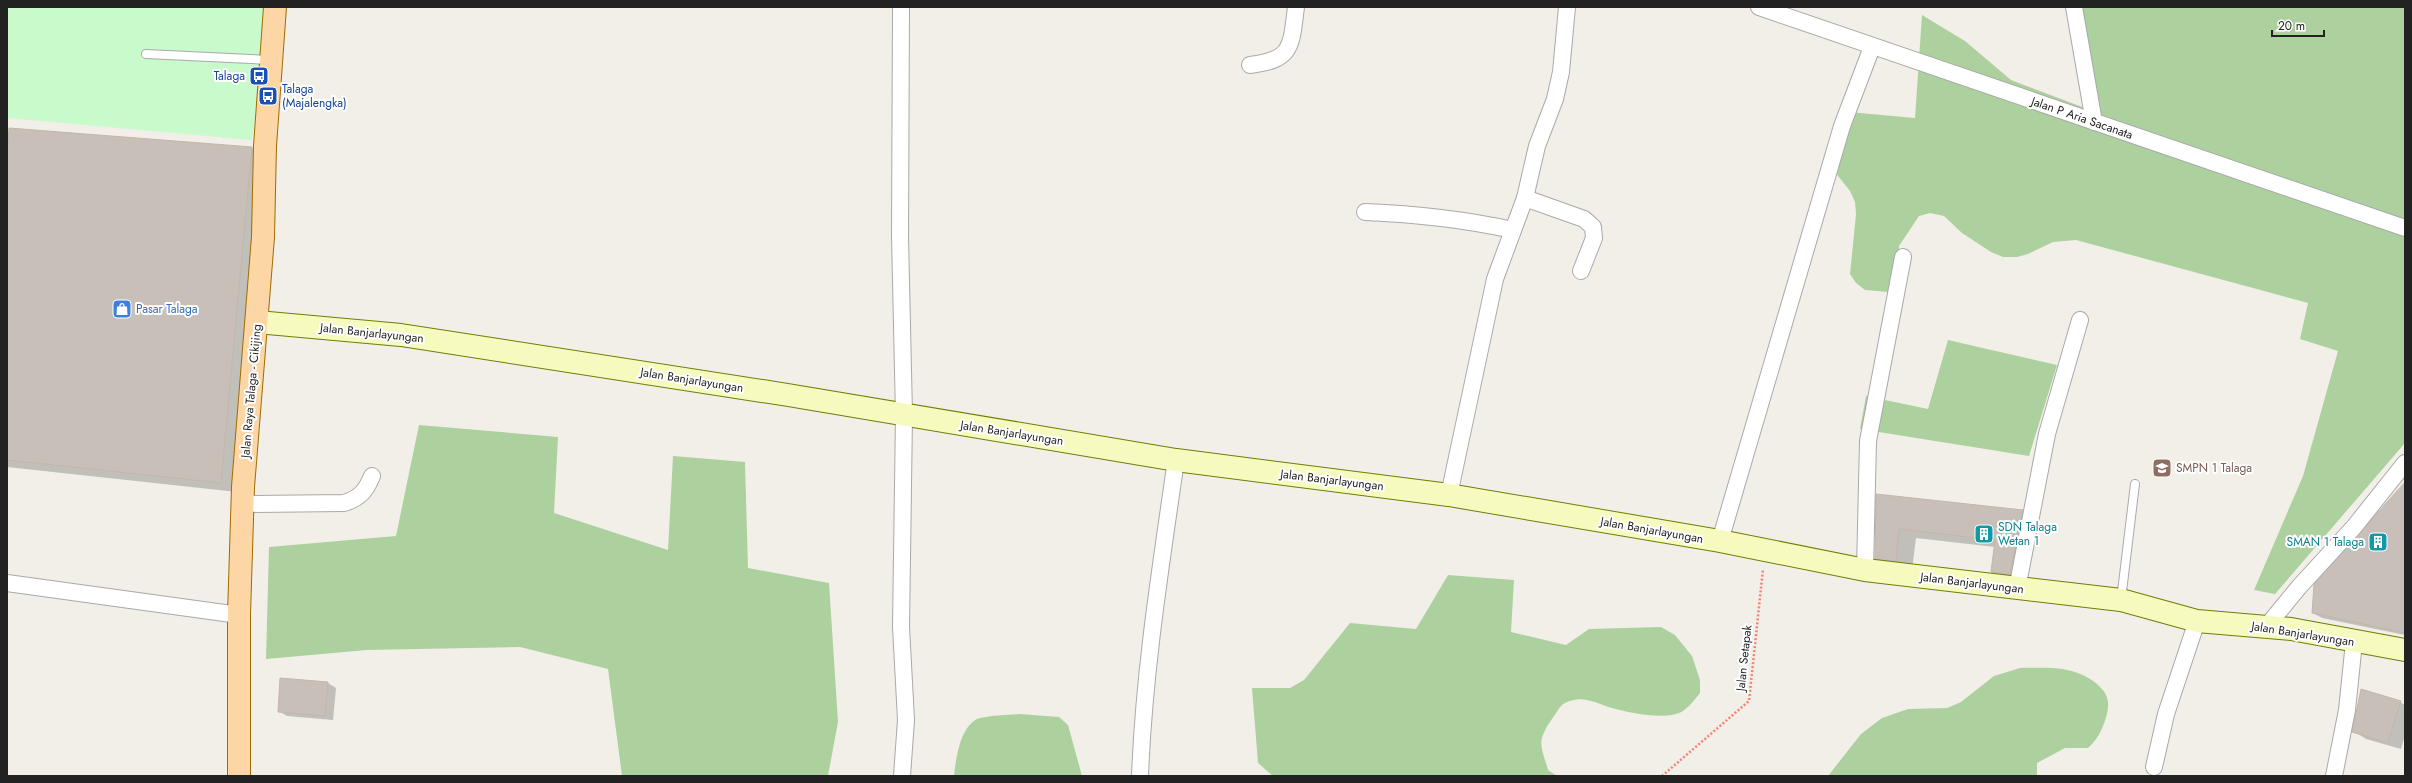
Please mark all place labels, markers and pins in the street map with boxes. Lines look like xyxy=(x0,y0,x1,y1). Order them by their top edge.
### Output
bus stop icon: Talaga xyxy=(248,65,270,87)
place label: Talaga xyxy=(214,67,245,85)
place label: Talaga (Majalengka) xyxy=(282,80,347,112)
bus stop icon: Talaga (Majalengka) xyxy=(257,85,279,107)
shop icon: Pasar Talaga xyxy=(111,298,133,320)
place label: Pasar Talaga xyxy=(136,300,198,318)
school or university icon: SMPN 1 Talaga xyxy=(2151,457,2173,479)
place label: SMPN 1 Talaga xyxy=(2176,459,2252,477)
place label: SDN Talaga Wetan 1 xyxy=(1998,518,2057,550)
building icon: SDN Talaga Wetan 1 xyxy=(1973,523,1995,545)
building icon: SMAN 1 Talaga xyxy=(2367,531,2389,553)
place label: SMAN 1 Talaga xyxy=(2287,533,2364,551)

